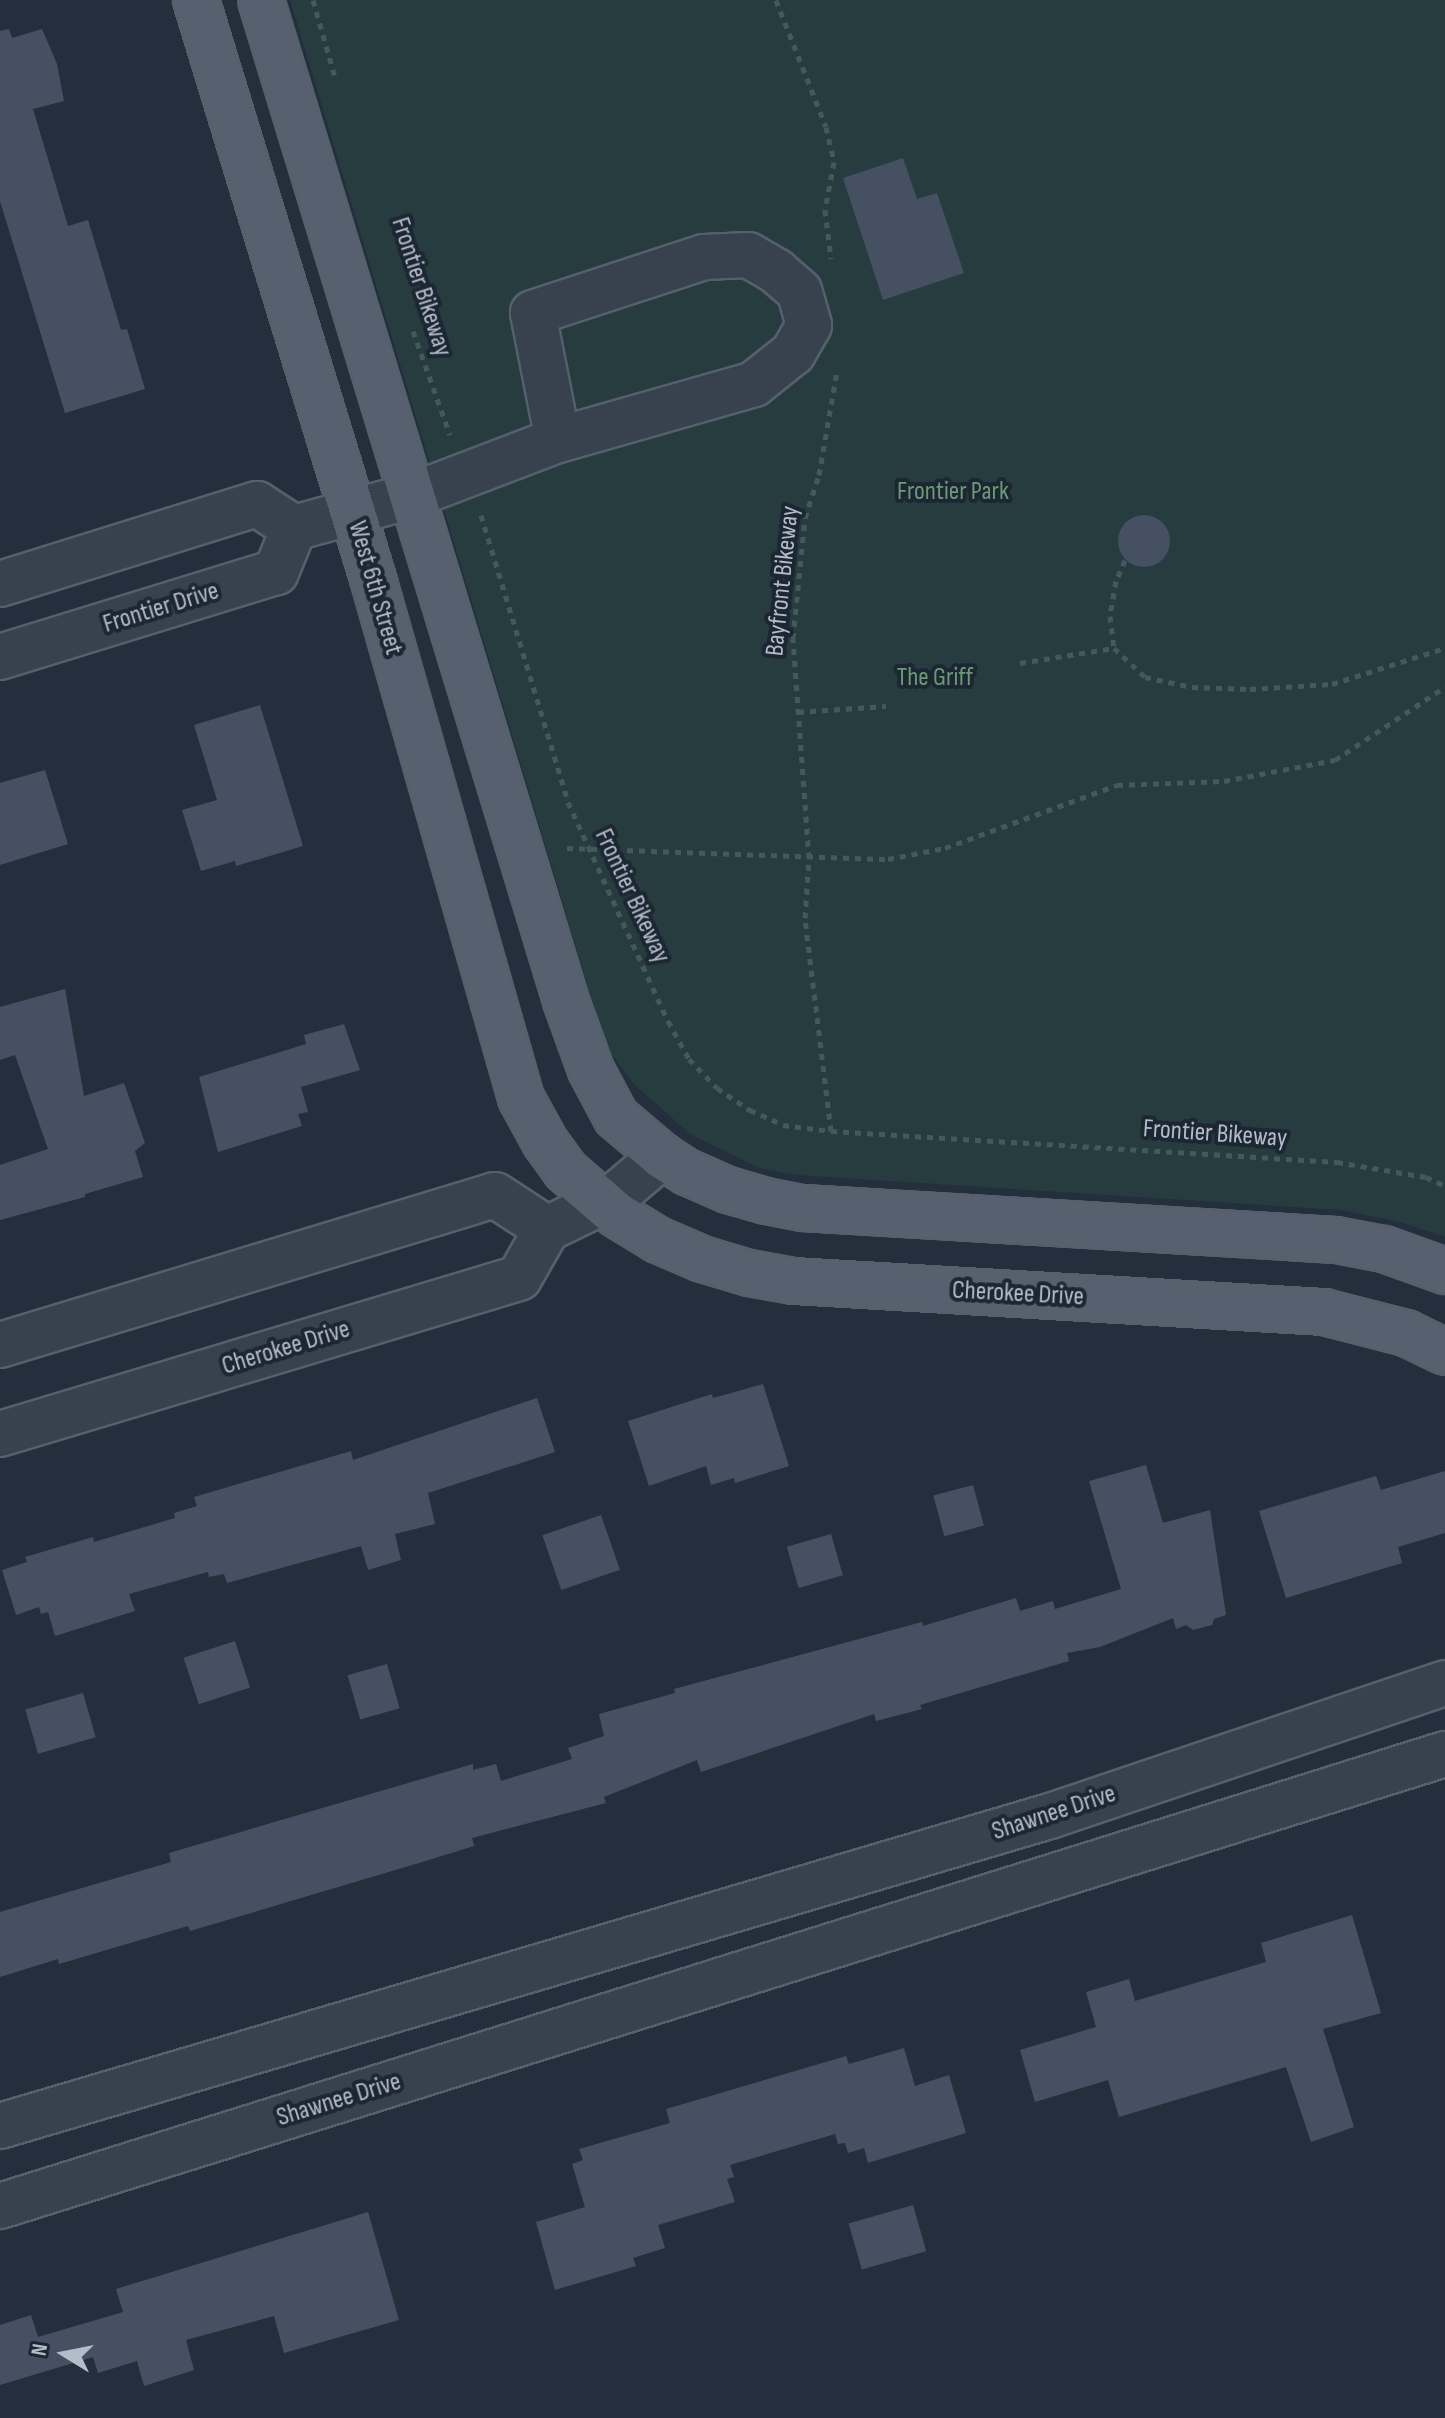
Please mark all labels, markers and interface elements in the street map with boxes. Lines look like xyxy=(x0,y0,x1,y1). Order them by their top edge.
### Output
street label: Frontier Bikeway xyxy=(384,214,458,360)
park label: Frontier Park xyxy=(897,476,1009,508)
street label: Bayfront Bikeway xyxy=(760,504,806,658)
street label: West 6th Street xyxy=(341,517,409,659)
street label: Frontier Drive xyxy=(99,576,223,640)
park label: The Griff xyxy=(897,662,973,694)
street label: Frontier Bikeway xyxy=(587,824,677,968)
street label: Frontier Bikeway xyxy=(1142,1113,1288,1155)
street label: Cherokee Drive xyxy=(951,1275,1085,1313)
street label: Cherokee Drive xyxy=(218,1314,354,1382)
street label: Shawnee Drive xyxy=(988,1778,1120,1848)
street label: Shawnee Drive xyxy=(273,2066,405,2134)
north arrow xyxy=(24,2314,104,2394)
text: N xyxy=(26,2342,54,2358)

